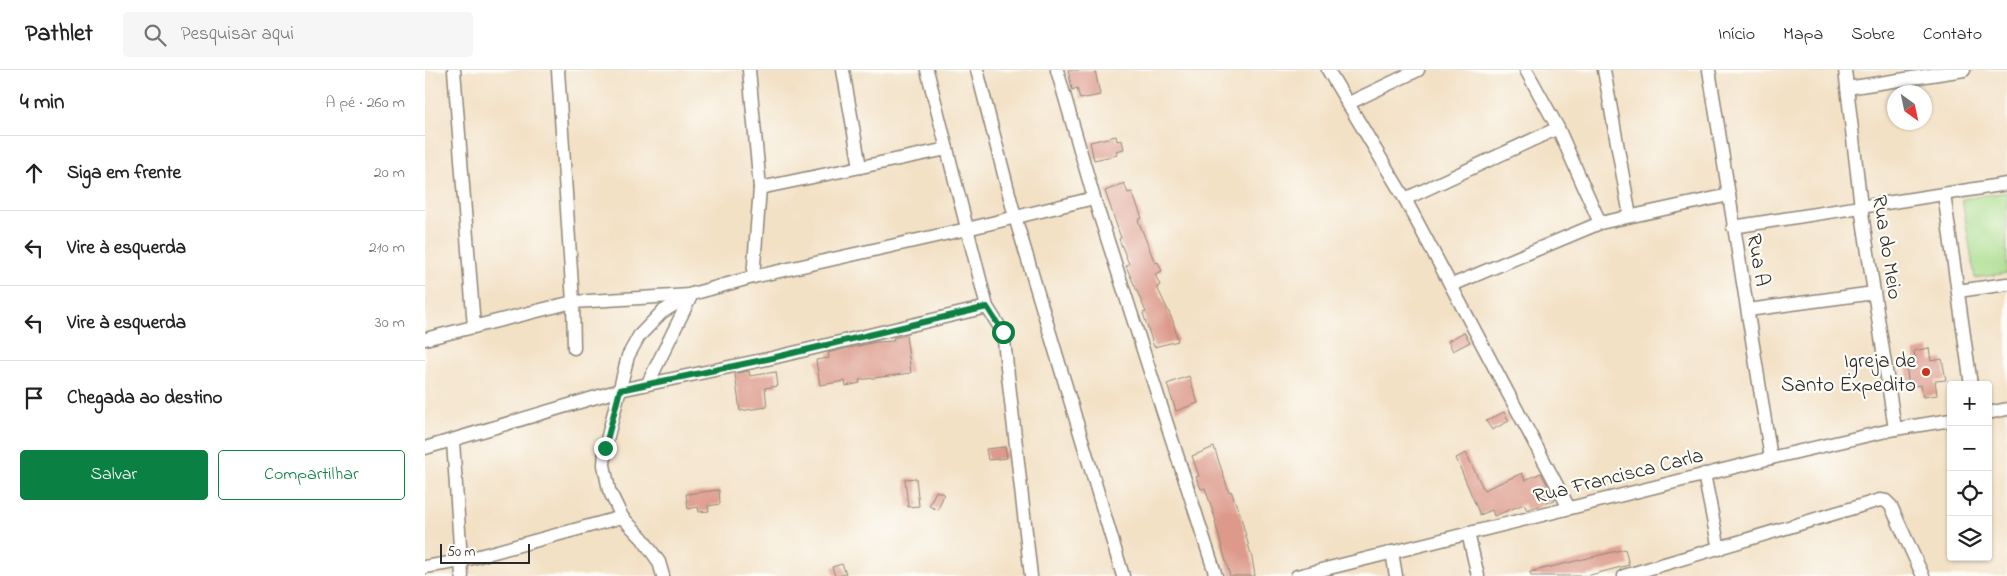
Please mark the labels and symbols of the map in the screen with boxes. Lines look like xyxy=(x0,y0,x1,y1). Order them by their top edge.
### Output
north arrow xyxy=(1887,85,1932,130)
street label: Rua do Meio xyxy=(1863,193,1909,302)
street label: Rua A xyxy=(1738,232,1776,289)
route start xyxy=(992,321,1015,344)
place label: Igreja de Santo Expedito xyxy=(1781,347,1917,401)
marker: Igreja de Santo Expedito xyxy=(1920,366,1932,378)
route end xyxy=(594,437,617,460)
street label: Rua Francisca Carla xyxy=(1530,441,1707,513)
scale bar xyxy=(440,541,530,564)

